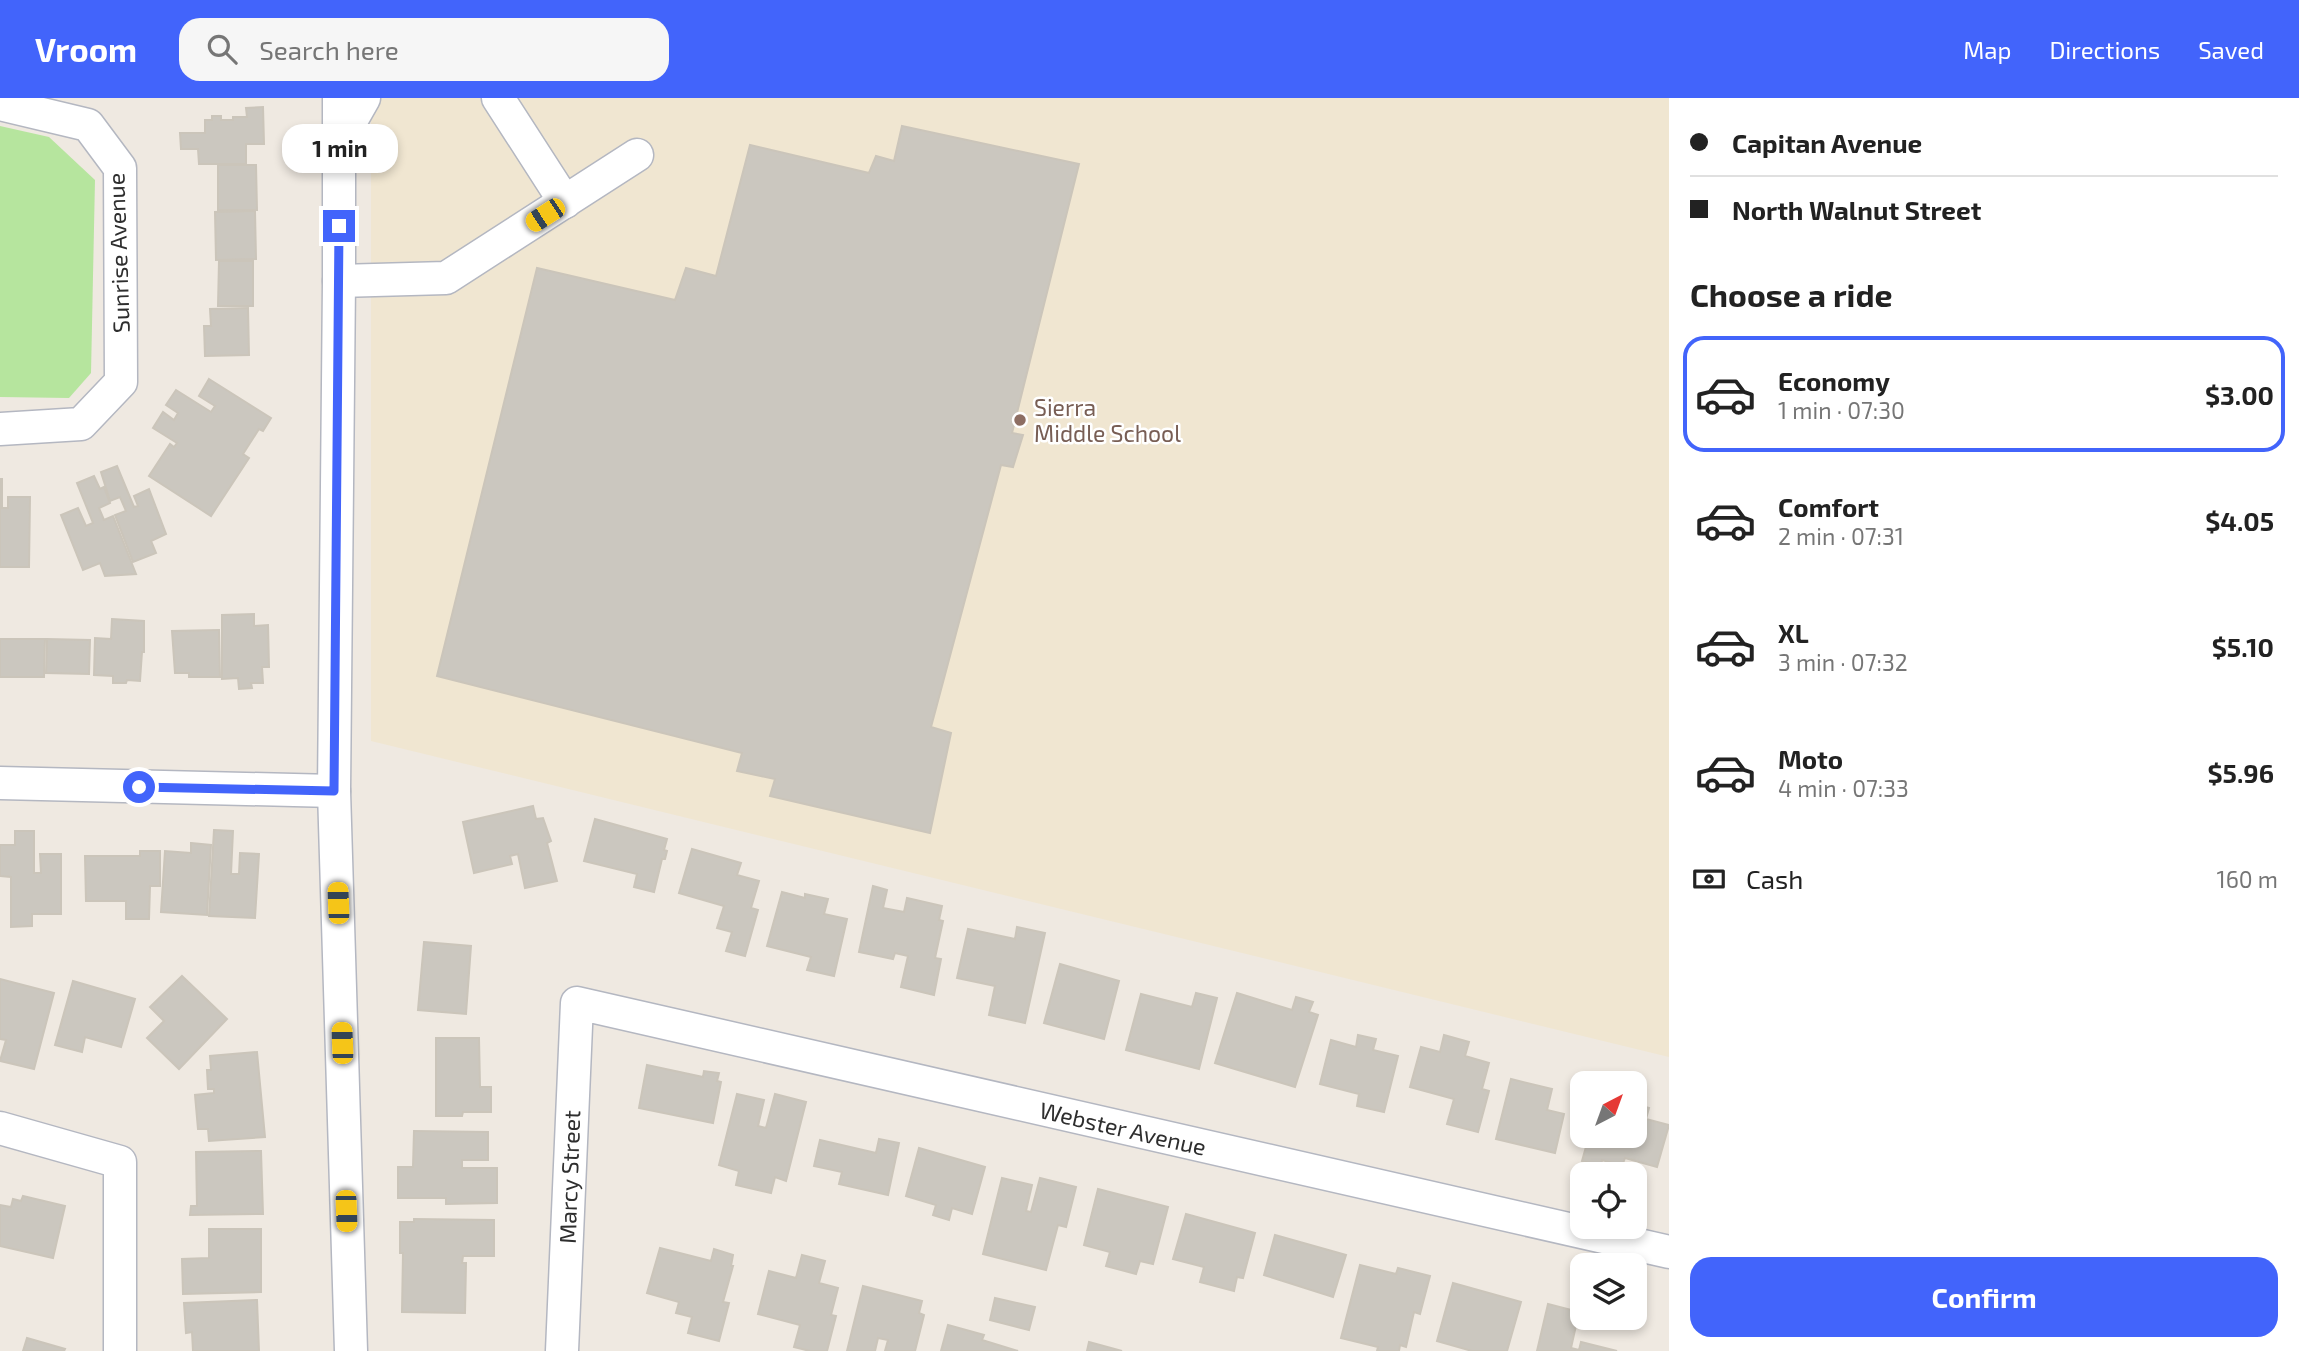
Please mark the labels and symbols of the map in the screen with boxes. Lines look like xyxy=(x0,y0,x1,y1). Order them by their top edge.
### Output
callout: 1 min xyxy=(281,124,397,174)
street label: Sunrise Avenue xyxy=(101,173,135,333)
car xyxy=(522,195,569,235)
route end xyxy=(323,210,355,242)
place label: Sierra Middle School xyxy=(1034,393,1181,447)
marker: Sierra Middle School xyxy=(1012,412,1028,428)
route start xyxy=(123,771,155,803)
car xyxy=(327,882,350,924)
car xyxy=(331,1022,354,1064)
north arrow xyxy=(1570,1071,1647,1148)
street label: Webster Avenue xyxy=(1037,1095,1209,1161)
street label: Marcy Street xyxy=(553,1109,585,1244)
car xyxy=(335,1190,358,1232)

